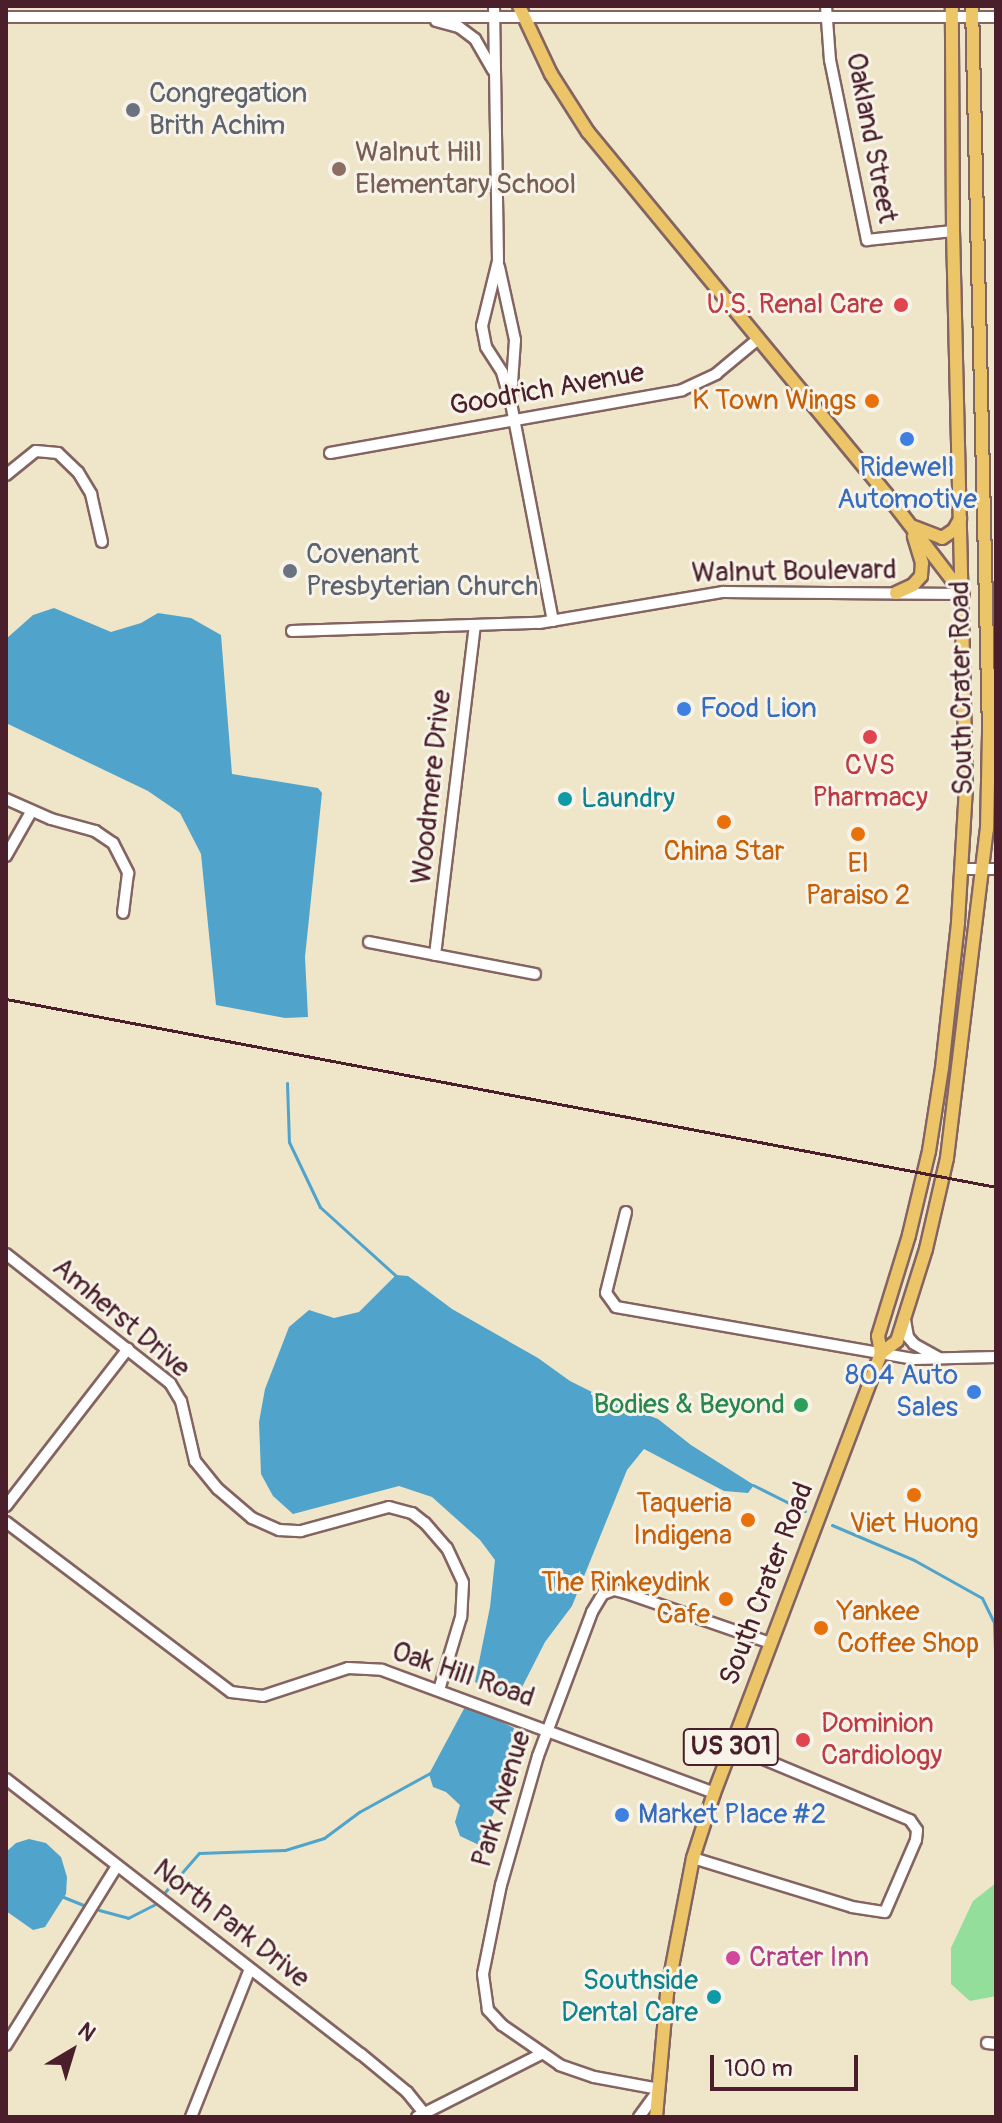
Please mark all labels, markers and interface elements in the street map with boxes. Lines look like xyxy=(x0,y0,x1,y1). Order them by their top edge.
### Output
street label: Oakland Street xyxy=(838,50,904,226)
place label: Congregation Brith Achim xyxy=(149,77,307,143)
marker: Congregation Brith Achim xyxy=(124,101,142,119)
place label: Walnut Hill Elementary School xyxy=(355,136,576,202)
marker: Walnut Hill Elementary School xyxy=(330,160,348,178)
place label: U.S. Renal Care xyxy=(707,288,883,322)
marker: U.S. Renal Care xyxy=(890,294,912,316)
street label: Goodrich Avenue xyxy=(447,356,647,424)
place label: K Town Wings xyxy=(692,384,856,418)
marker: K Town Wings xyxy=(863,392,881,410)
marker: Ridewell Automotive xyxy=(898,430,916,448)
place label: Ridewell Automotive xyxy=(837,451,977,517)
place label: Covenant Presbyterian Church xyxy=(306,538,538,604)
street label: Walnut Boulevard xyxy=(691,553,897,591)
marker: Covenant Presbyterian Church xyxy=(281,562,299,580)
street label: South Crater Road xyxy=(943,580,981,796)
street label: Woodmere Drive xyxy=(405,688,459,886)
place label: Food Lion xyxy=(700,692,817,726)
marker: Food Lion xyxy=(675,700,693,718)
marker: CVS Pharmacy xyxy=(861,728,879,746)
place label: CVS Pharmacy xyxy=(812,749,928,815)
place label: Laundry xyxy=(581,782,675,816)
marker: Laundry xyxy=(556,790,574,808)
marker: China Star xyxy=(715,813,733,831)
marker: El Paraiso 2 xyxy=(849,825,867,843)
place label: China Star xyxy=(664,835,784,869)
place label: El Paraiso 2 xyxy=(806,847,910,913)
street label: Amherst Drive xyxy=(45,1251,197,1385)
place label: 804 Auto Sales xyxy=(845,1359,958,1425)
marker: 804 Auto Sales xyxy=(965,1383,983,1401)
place label: Bodies & Beyond xyxy=(593,1388,785,1422)
marker: Bodies & Beyond xyxy=(792,1396,810,1414)
street label: South Crater Road xyxy=(713,1478,821,1690)
marker: Viet Huong xyxy=(905,1486,923,1504)
place label: Taqueria Indigena xyxy=(633,1487,732,1553)
place label: Viet Huong xyxy=(849,1507,979,1541)
marker: Taqueria Indigena xyxy=(739,1511,757,1529)
place label: The Rinkeydink Cafe xyxy=(541,1566,710,1632)
marker: The Rinkeydink Cafe xyxy=(717,1590,735,1608)
place label: Yankee Coffee Shop xyxy=(837,1595,979,1661)
marker: Yankee Coffee Shop xyxy=(812,1619,830,1637)
street label: Oak Hill Road xyxy=(387,1635,539,1715)
place label: Dominion Cardiology xyxy=(821,1707,942,1773)
road number: US 301 xyxy=(681,1725,781,1769)
street label: Park Avenue xyxy=(465,1727,539,1871)
marker: Dominion Cardiology xyxy=(792,1729,814,1751)
place label: Market Place #2 xyxy=(638,1798,826,1832)
marker: Market Place #2 xyxy=(613,1806,631,1824)
street label: North Park Drive xyxy=(146,1852,316,1996)
place label: Crater Inn xyxy=(749,1941,869,1975)
marker: Crater Inn xyxy=(724,1949,742,1967)
place label: Southside Dental Care xyxy=(561,1964,698,2030)
marker: Southside Dental Care xyxy=(705,1988,723,2006)
north arrow xyxy=(32,2011,112,2091)
text: N xyxy=(72,2016,101,2048)
scale bar xyxy=(714,2039,862,2089)
text: 100 m xyxy=(724,2054,793,2083)

